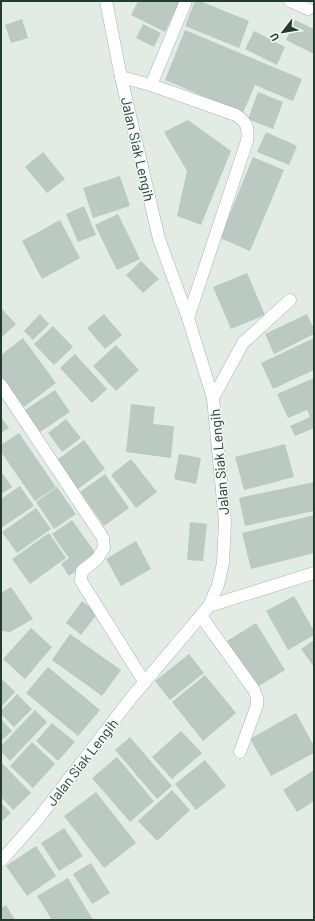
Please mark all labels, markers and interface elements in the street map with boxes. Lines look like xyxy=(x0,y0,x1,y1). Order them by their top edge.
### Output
north arrow xyxy=(263,12,303,52)
text: U xyxy=(267,31,281,44)
street label: Jalan Siak Lengih xyxy=(118,95,158,203)
street label: Jalan Siak Lengih xyxy=(206,408,232,516)
street label: Jalan Siak Lengih xyxy=(43,715,121,809)

